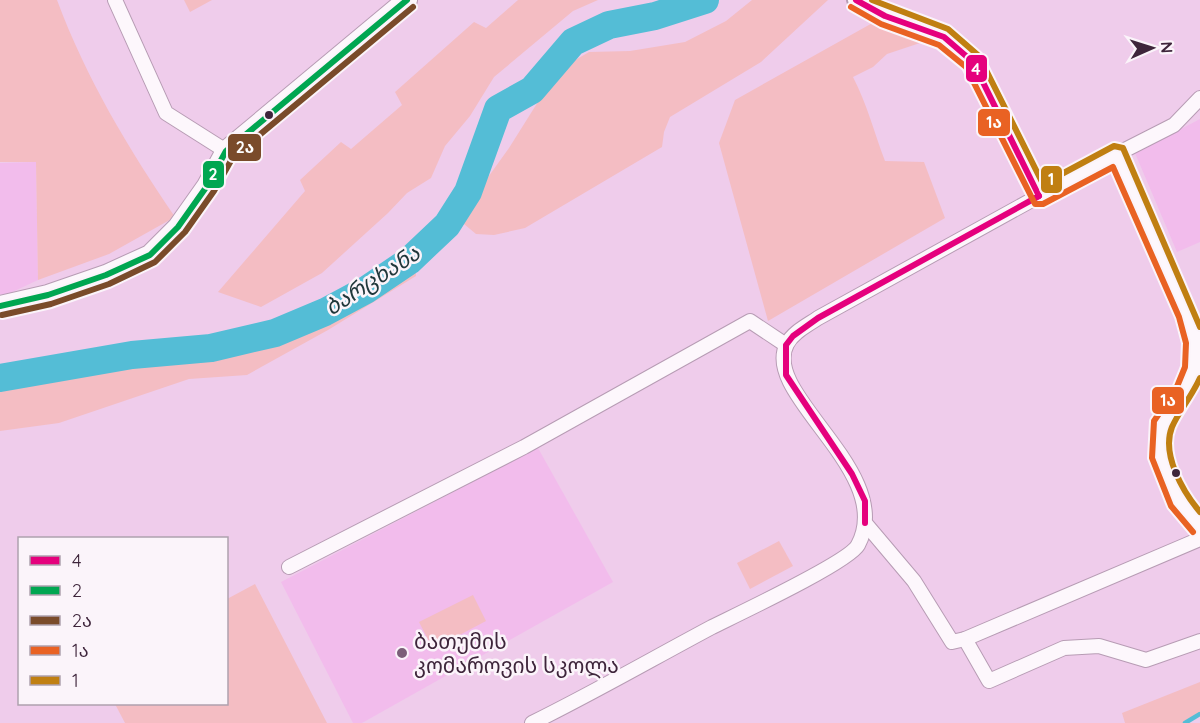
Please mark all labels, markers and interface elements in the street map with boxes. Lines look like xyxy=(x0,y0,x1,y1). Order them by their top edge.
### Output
north arrow xyxy=(1122,18,1182,78)
text: N xyxy=(1157,41,1177,54)
line badge: 4 xyxy=(965,54,988,83)
text: 4 xyxy=(971,59,981,79)
line badge: 1ა xyxy=(977,108,1011,137)
unlabelled marker xyxy=(263,109,275,121)
text: 1ა xyxy=(986,112,1002,132)
line badge: 2ა xyxy=(227,133,262,162)
text: 2ა xyxy=(236,137,254,157)
line badge: 2 xyxy=(202,160,225,189)
text: 2 xyxy=(208,164,218,184)
line badge: 1 xyxy=(1040,165,1063,194)
text: 1 xyxy=(1048,169,1054,189)
water label: ბარცხანა xyxy=(319,238,426,321)
line badge: 1ა xyxy=(1151,386,1185,415)
text: 1ა xyxy=(1160,390,1176,410)
unlabelled marker xyxy=(1170,467,1182,479)
legend xyxy=(18,537,228,705)
text: 4 xyxy=(72,549,82,572)
text: 2 xyxy=(72,579,82,602)
text: 2ა xyxy=(72,609,92,632)
place label: ბათუმის კომაროვის სკოლა xyxy=(414,628,619,679)
text: 1ა xyxy=(72,639,89,662)
marker: ბათუმის კომაროვის სკოლა xyxy=(395,646,409,660)
text: 1 xyxy=(72,669,79,692)

